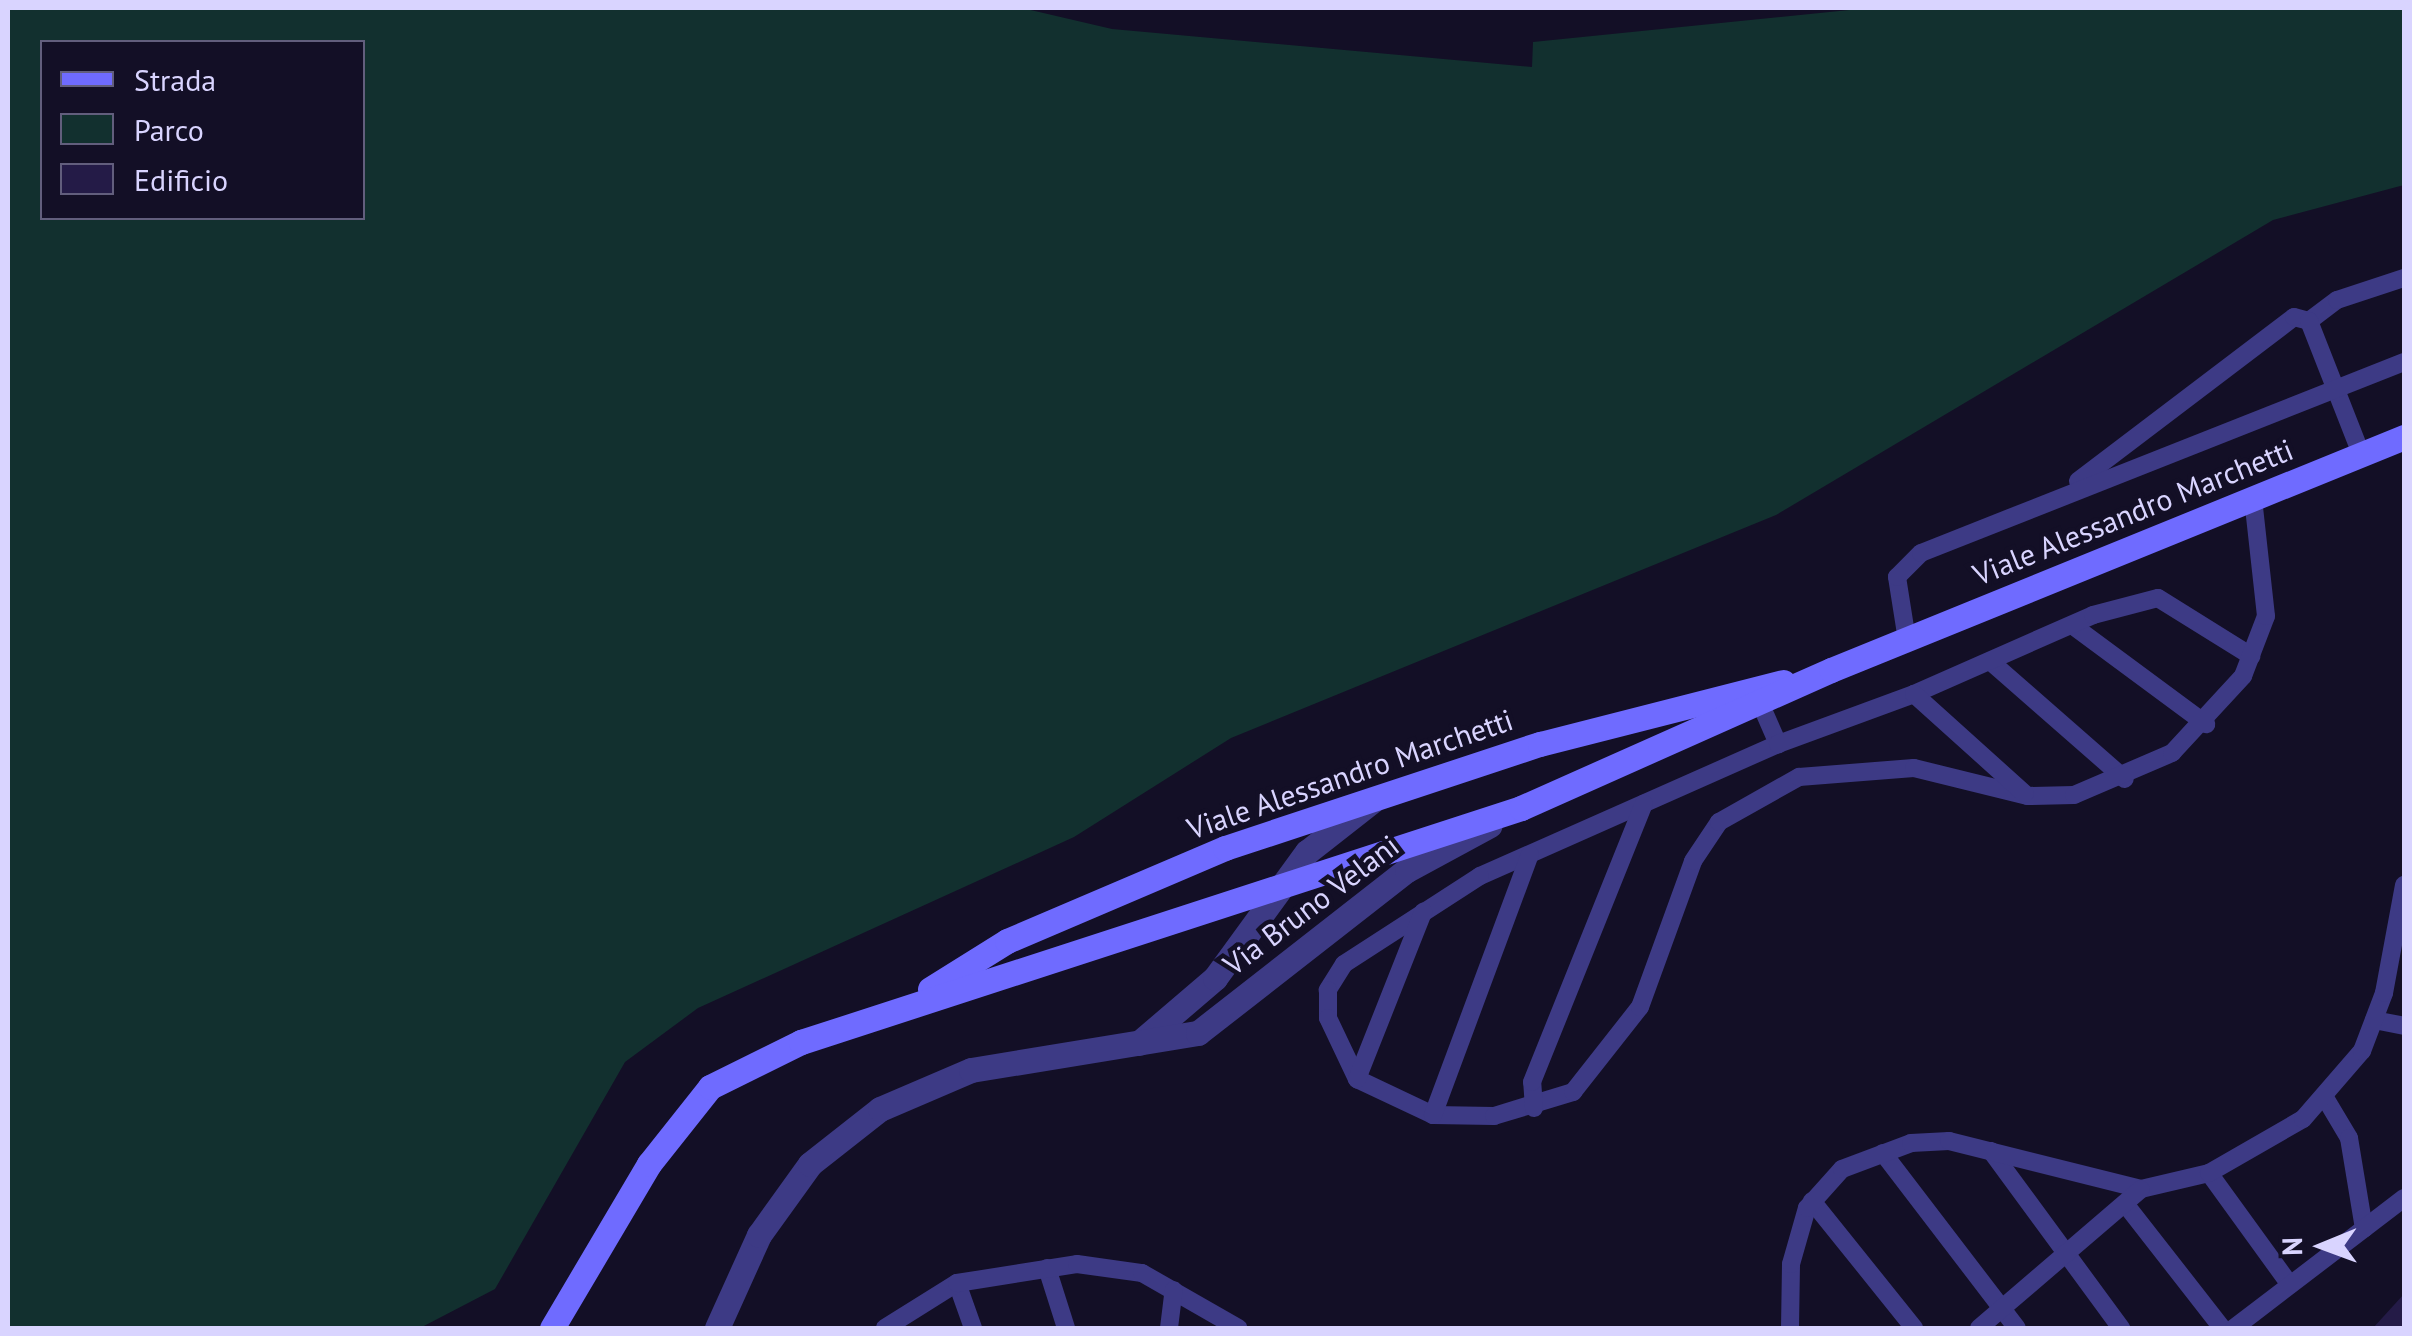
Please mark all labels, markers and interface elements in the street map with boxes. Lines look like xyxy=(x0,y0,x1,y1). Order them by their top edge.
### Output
legend xyxy=(40,40,365,220)
text: Strada xyxy=(134,60,216,99)
text: Parco xyxy=(134,110,204,149)
text: Edificio xyxy=(134,160,228,199)
street label: Viale Alessandro Marchetti xyxy=(1967,431,2299,593)
street label: Viale Alessandro Marchetti xyxy=(1182,701,1518,847)
street label: Via Bruno Velani xyxy=(1216,827,1406,983)
north arrow xyxy=(2272,1196,2372,1296)
text: N xyxy=(2273,1237,2310,1256)

